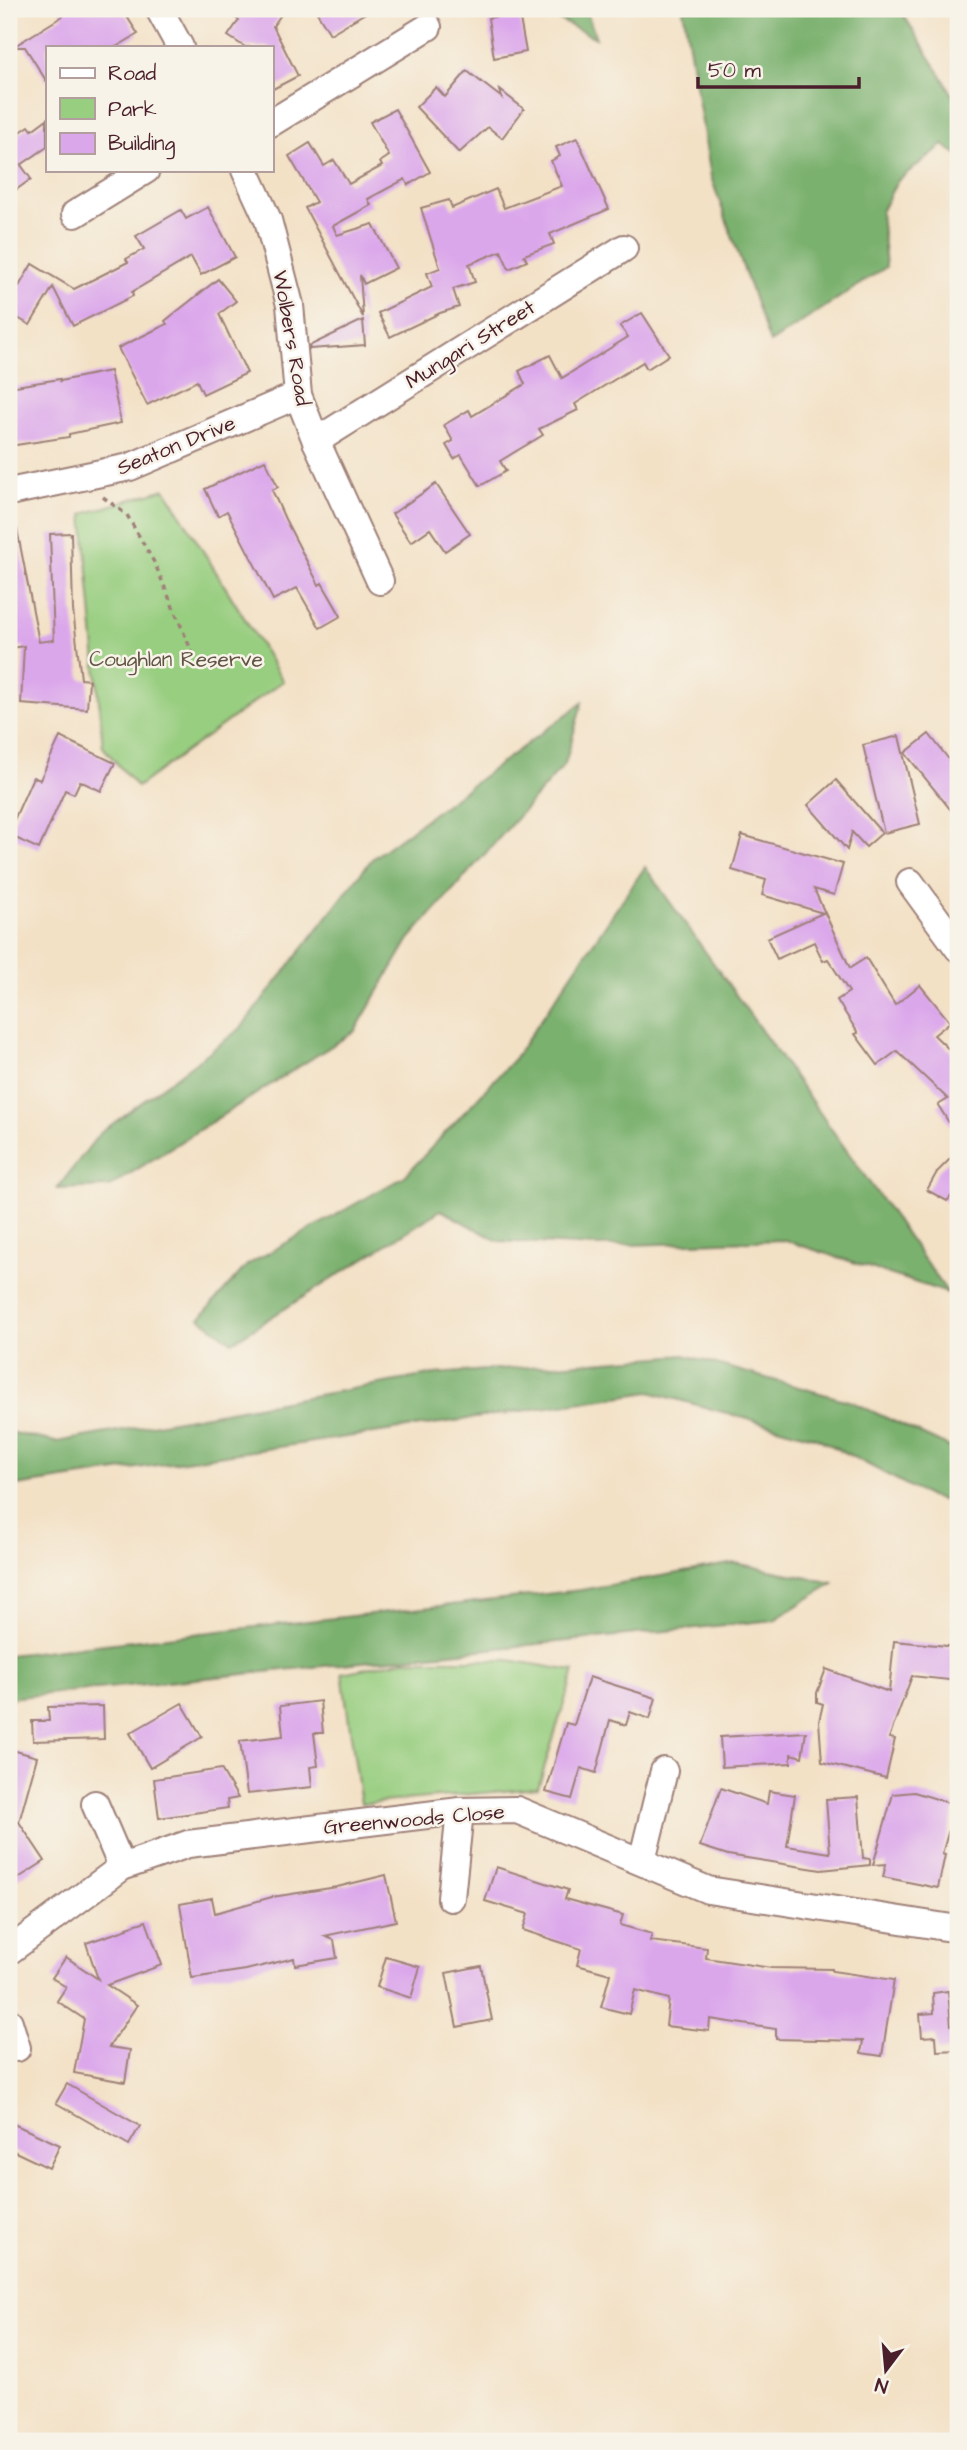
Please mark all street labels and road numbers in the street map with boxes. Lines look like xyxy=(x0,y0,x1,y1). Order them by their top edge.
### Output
street label: Wolbers Road xyxy=(265,268,318,408)
street label: Mungari Street xyxy=(400,293,542,398)
street label: Seaton Drive xyxy=(113,409,240,482)
street label: Greenwoods Close xyxy=(322,1797,506,1842)

